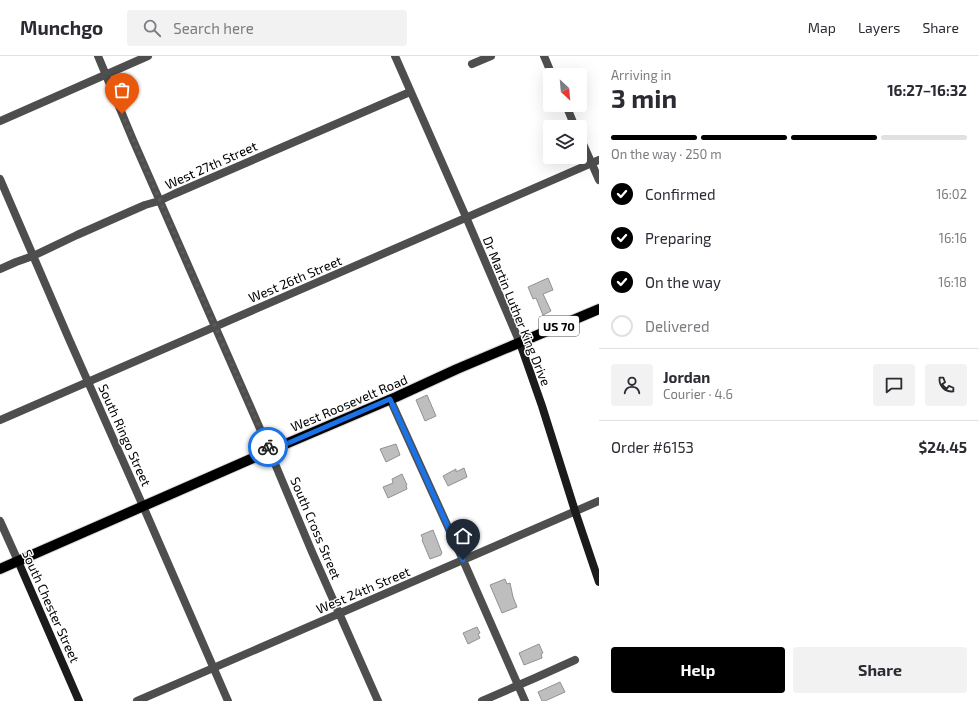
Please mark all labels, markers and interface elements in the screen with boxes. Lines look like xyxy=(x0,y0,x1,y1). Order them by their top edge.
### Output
search box xyxy=(127,10,407,46)
text: Munchgo xyxy=(20,16,103,39)
icon: search xyxy=(141,17,163,39)
text: Search here xyxy=(173,19,254,37)
text: Map xyxy=(808,19,836,36)
text: Layers xyxy=(858,19,900,36)
text: Share xyxy=(922,19,959,36)
text: Arriving in xyxy=(611,67,671,83)
north arrow xyxy=(543,68,587,112)
map controls xyxy=(543,68,587,164)
pin xyxy=(105,73,139,114)
icon: bag xyxy=(111,79,133,101)
text: 16:27–16:32 xyxy=(887,81,967,99)
text: 3 min xyxy=(611,82,677,113)
button: layers xyxy=(543,120,587,164)
street label: West 27th Street xyxy=(163,138,260,192)
text: On the way · 250 m xyxy=(611,146,722,162)
icon: check xyxy=(611,183,633,205)
text: Confirmed xyxy=(645,185,716,203)
text: 16:02 xyxy=(936,186,967,202)
icon: check xyxy=(611,227,633,249)
text: Preparing xyxy=(645,229,711,247)
text: 16:16 xyxy=(939,230,967,246)
street label: Dr Martin Luther King Drive xyxy=(480,234,554,388)
street label: West 26th Street xyxy=(246,252,344,306)
icon: check xyxy=(611,271,633,293)
text: On the way xyxy=(645,273,721,291)
text: 16:18 xyxy=(938,274,967,290)
road number: US 70 xyxy=(539,316,579,336)
text: Delivered xyxy=(645,317,710,335)
button: person xyxy=(611,364,653,406)
button: chat xyxy=(873,364,915,406)
button: phone xyxy=(925,364,967,406)
text: Jordan xyxy=(663,368,710,386)
street label: West Roosevelt Road xyxy=(288,371,410,435)
street label: South Ringo Street xyxy=(95,382,155,488)
text: Courier · 4.6 xyxy=(663,386,733,402)
courier xyxy=(248,427,288,467)
icon: bike xyxy=(257,436,279,458)
text: Order #6153 xyxy=(611,438,694,456)
text: $24.45 xyxy=(919,438,967,456)
street label: South Cross Street xyxy=(287,474,345,582)
pin xyxy=(446,519,480,560)
icon: home xyxy=(452,525,474,547)
street label: South Chester Street xyxy=(19,547,83,665)
street label: West 24th Street xyxy=(314,563,412,617)
button: Help xyxy=(611,647,785,693)
button: Share xyxy=(793,647,967,693)

